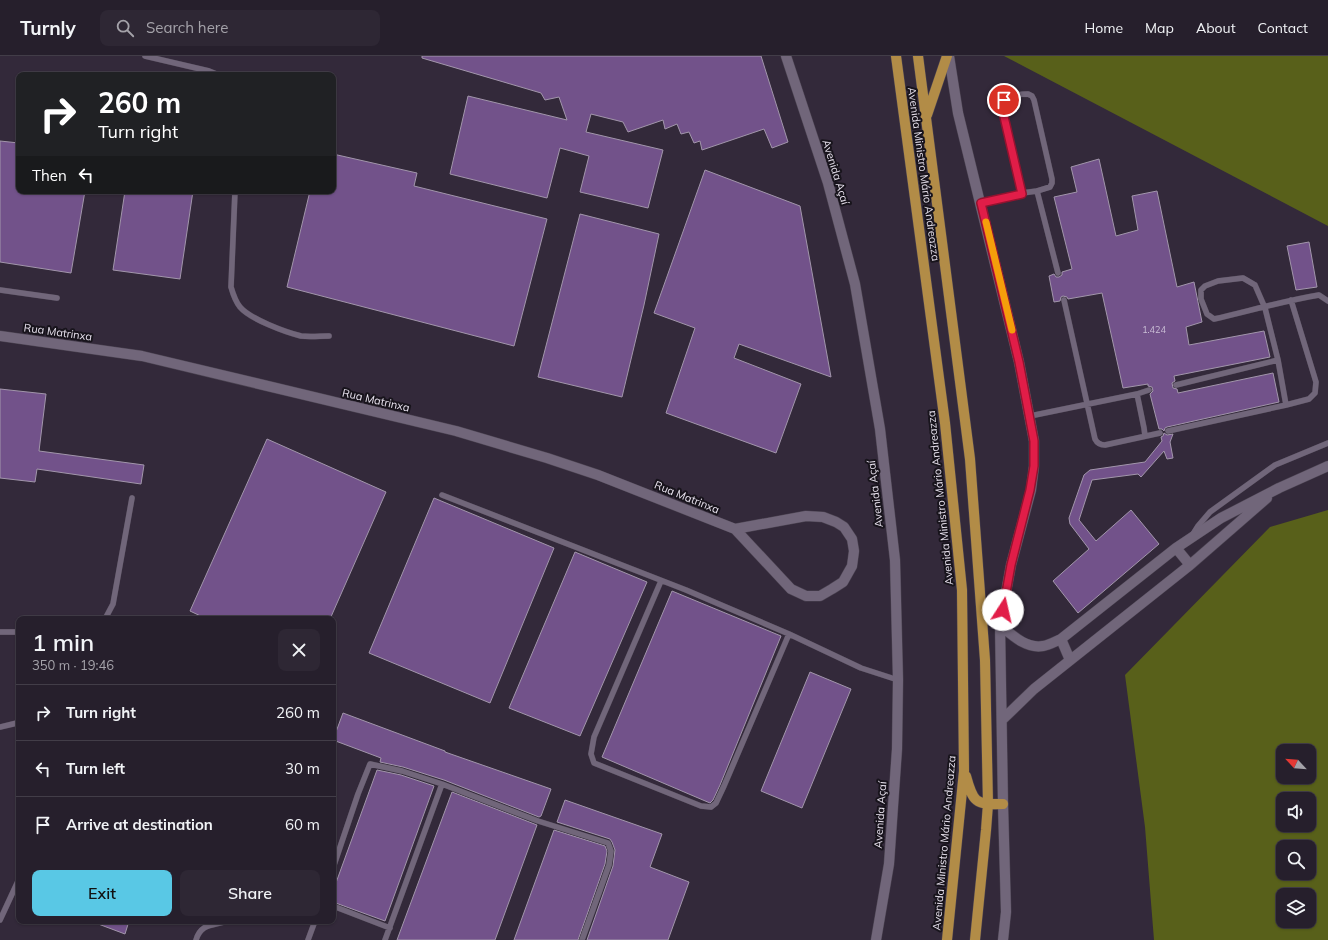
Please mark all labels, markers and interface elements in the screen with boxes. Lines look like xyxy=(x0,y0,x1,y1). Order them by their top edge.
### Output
search box xyxy=(100,10,380,46)
text: Turnly xyxy=(20,16,76,40)
icon: search xyxy=(114,17,136,39)
text: Search here xyxy=(146,18,228,37)
text: Home xyxy=(1084,19,1123,37)
text: Map xyxy=(1145,19,1174,37)
text: About xyxy=(1196,19,1236,37)
text: Contact xyxy=(1258,19,1308,37)
pin xyxy=(987,83,1021,117)
text: 260 m xyxy=(98,85,181,120)
street label: Avenida Ministro Mário Andreazza xyxy=(905,86,943,262)
icon: right xyxy=(32,88,84,140)
icon: arrive xyxy=(993,89,1015,111)
text: Turn right xyxy=(98,120,178,143)
street label: Avenida Açaí xyxy=(819,138,853,208)
icon: left xyxy=(75,164,97,186)
text: Then xyxy=(32,166,67,185)
street label: Rua Matrinxa xyxy=(23,320,93,344)
house number: 1.424 xyxy=(1142,324,1166,335)
street label: Rua Matrinxa xyxy=(341,385,411,415)
street label: Avenida Ministro Mário Andreazza xyxy=(924,410,956,586)
street label: Avenida Açaí xyxy=(864,458,886,528)
street label: Rua Matrinxa xyxy=(652,478,722,516)
position arrow xyxy=(982,589,1024,631)
text: 1 min xyxy=(32,627,94,657)
button: close xyxy=(278,629,320,671)
text: 350 m · 19:46 xyxy=(32,657,114,673)
icon: right xyxy=(32,702,54,724)
text: Turn right xyxy=(66,703,136,722)
text: 260 m xyxy=(276,703,320,722)
north arrow xyxy=(1276,744,1316,784)
map controls xyxy=(1276,744,1316,928)
street label: Avenida Ministro Mário Andreazza xyxy=(929,755,959,931)
icon: left xyxy=(32,758,54,780)
text: Turn left xyxy=(66,759,125,778)
text: 30 m xyxy=(285,759,320,778)
street label: Avenida Açaí xyxy=(871,780,889,849)
button: sound xyxy=(1276,792,1316,832)
icon: arrive xyxy=(32,814,54,836)
text: Arrive at destination xyxy=(66,815,213,834)
text: 60 m xyxy=(285,815,320,834)
button: search xyxy=(1276,840,1316,880)
button: Exit xyxy=(32,870,172,916)
button: Share xyxy=(180,870,320,916)
button: layers xyxy=(1276,888,1316,928)

